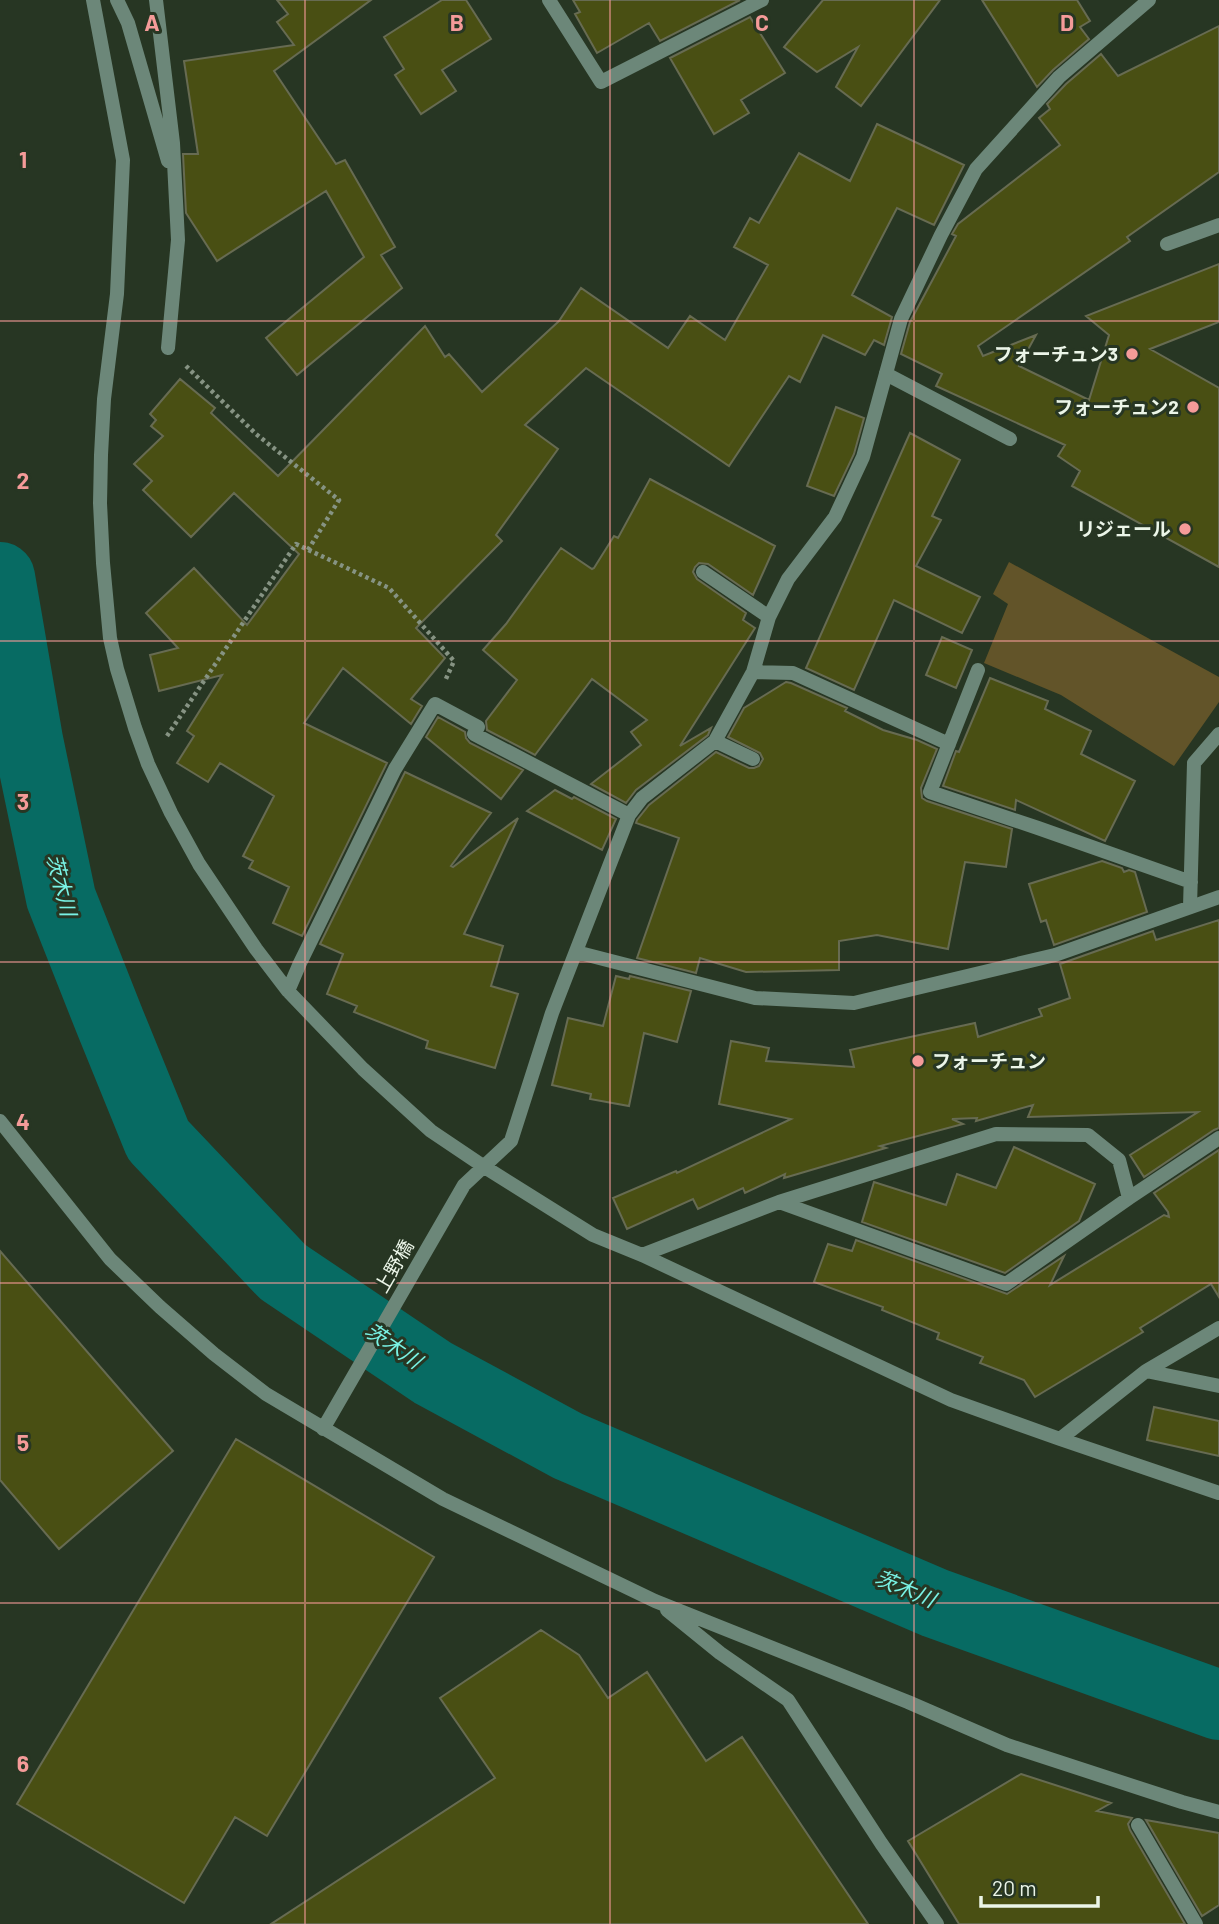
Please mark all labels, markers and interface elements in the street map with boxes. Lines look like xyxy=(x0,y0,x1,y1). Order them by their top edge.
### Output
text: A xyxy=(144,8,160,36)
text: B xyxy=(450,8,464,36)
text: C xyxy=(755,8,769,36)
text: D xyxy=(1060,8,1074,36)
text: 1 xyxy=(19,145,27,173)
place label: フォーチュン3 xyxy=(994,342,1118,365)
marker: フォーチュン3 xyxy=(1124,346,1140,362)
place label: フォーチュン2 xyxy=(1054,395,1179,418)
marker: フォーチュン2 xyxy=(1185,399,1201,415)
text: 2 xyxy=(17,466,29,494)
place label: リジェール xyxy=(1076,517,1171,540)
marker: リジェール xyxy=(1177,521,1193,537)
text: 3 xyxy=(17,787,29,815)
water label: 茨木川 xyxy=(43,851,83,920)
place label: フォーチュン xyxy=(932,1049,1046,1072)
marker: フォーチュン xyxy=(910,1053,926,1069)
text: 4 xyxy=(16,1107,30,1135)
street label: 上野橋 xyxy=(369,1235,418,1296)
water label: 茨木川 xyxy=(361,1317,429,1374)
text: 5 xyxy=(17,1428,29,1456)
water label: 茨木川 xyxy=(872,1564,941,1612)
text: 6 xyxy=(17,1749,29,1777)
scale bar xyxy=(981,1864,1098,1908)
text: 20 m xyxy=(992,1875,1037,1900)

